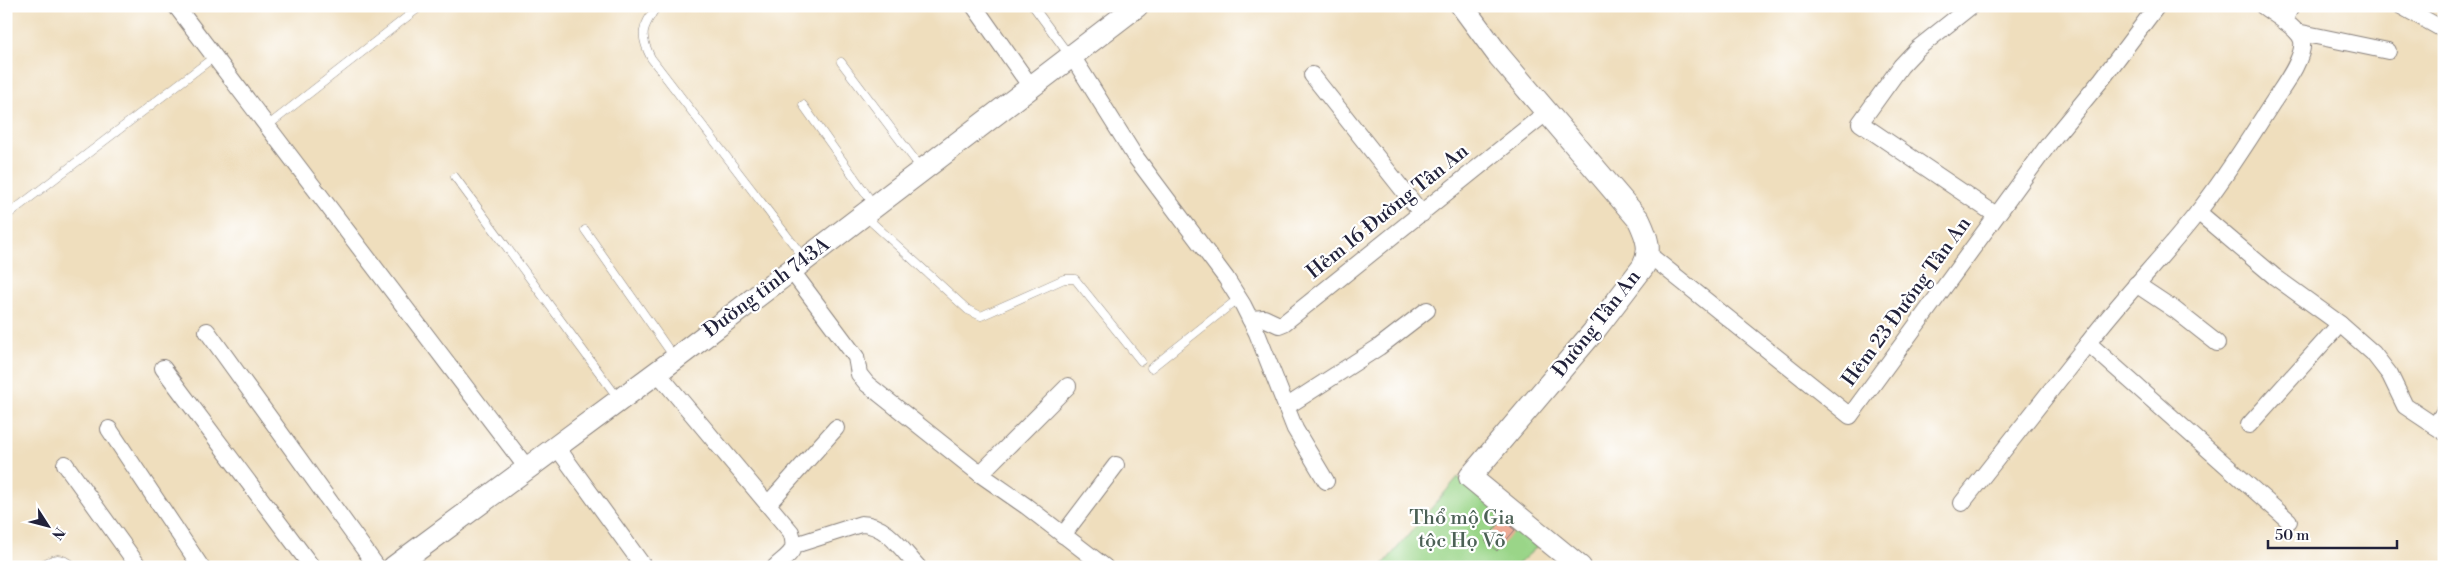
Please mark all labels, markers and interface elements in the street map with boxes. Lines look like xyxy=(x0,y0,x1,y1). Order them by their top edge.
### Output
street label: Hẻm 16 Đường Tân An xyxy=(1302,139,1474,285)
street label: Hẻm 23 Đường Tân An xyxy=(1837,212,1977,392)
street label: Đường tỉnh 743A xyxy=(699,232,836,344)
street label: Đường Tân An xyxy=(1547,265,1647,383)
north arrow xyxy=(22,500,72,550)
park label: Thổ mộ Gia tộc Họ Võ xyxy=(1409,506,1516,554)
scale bar xyxy=(2268,518,2396,550)
text: N xyxy=(47,523,68,543)
text: 50 m xyxy=(2275,526,2309,545)

